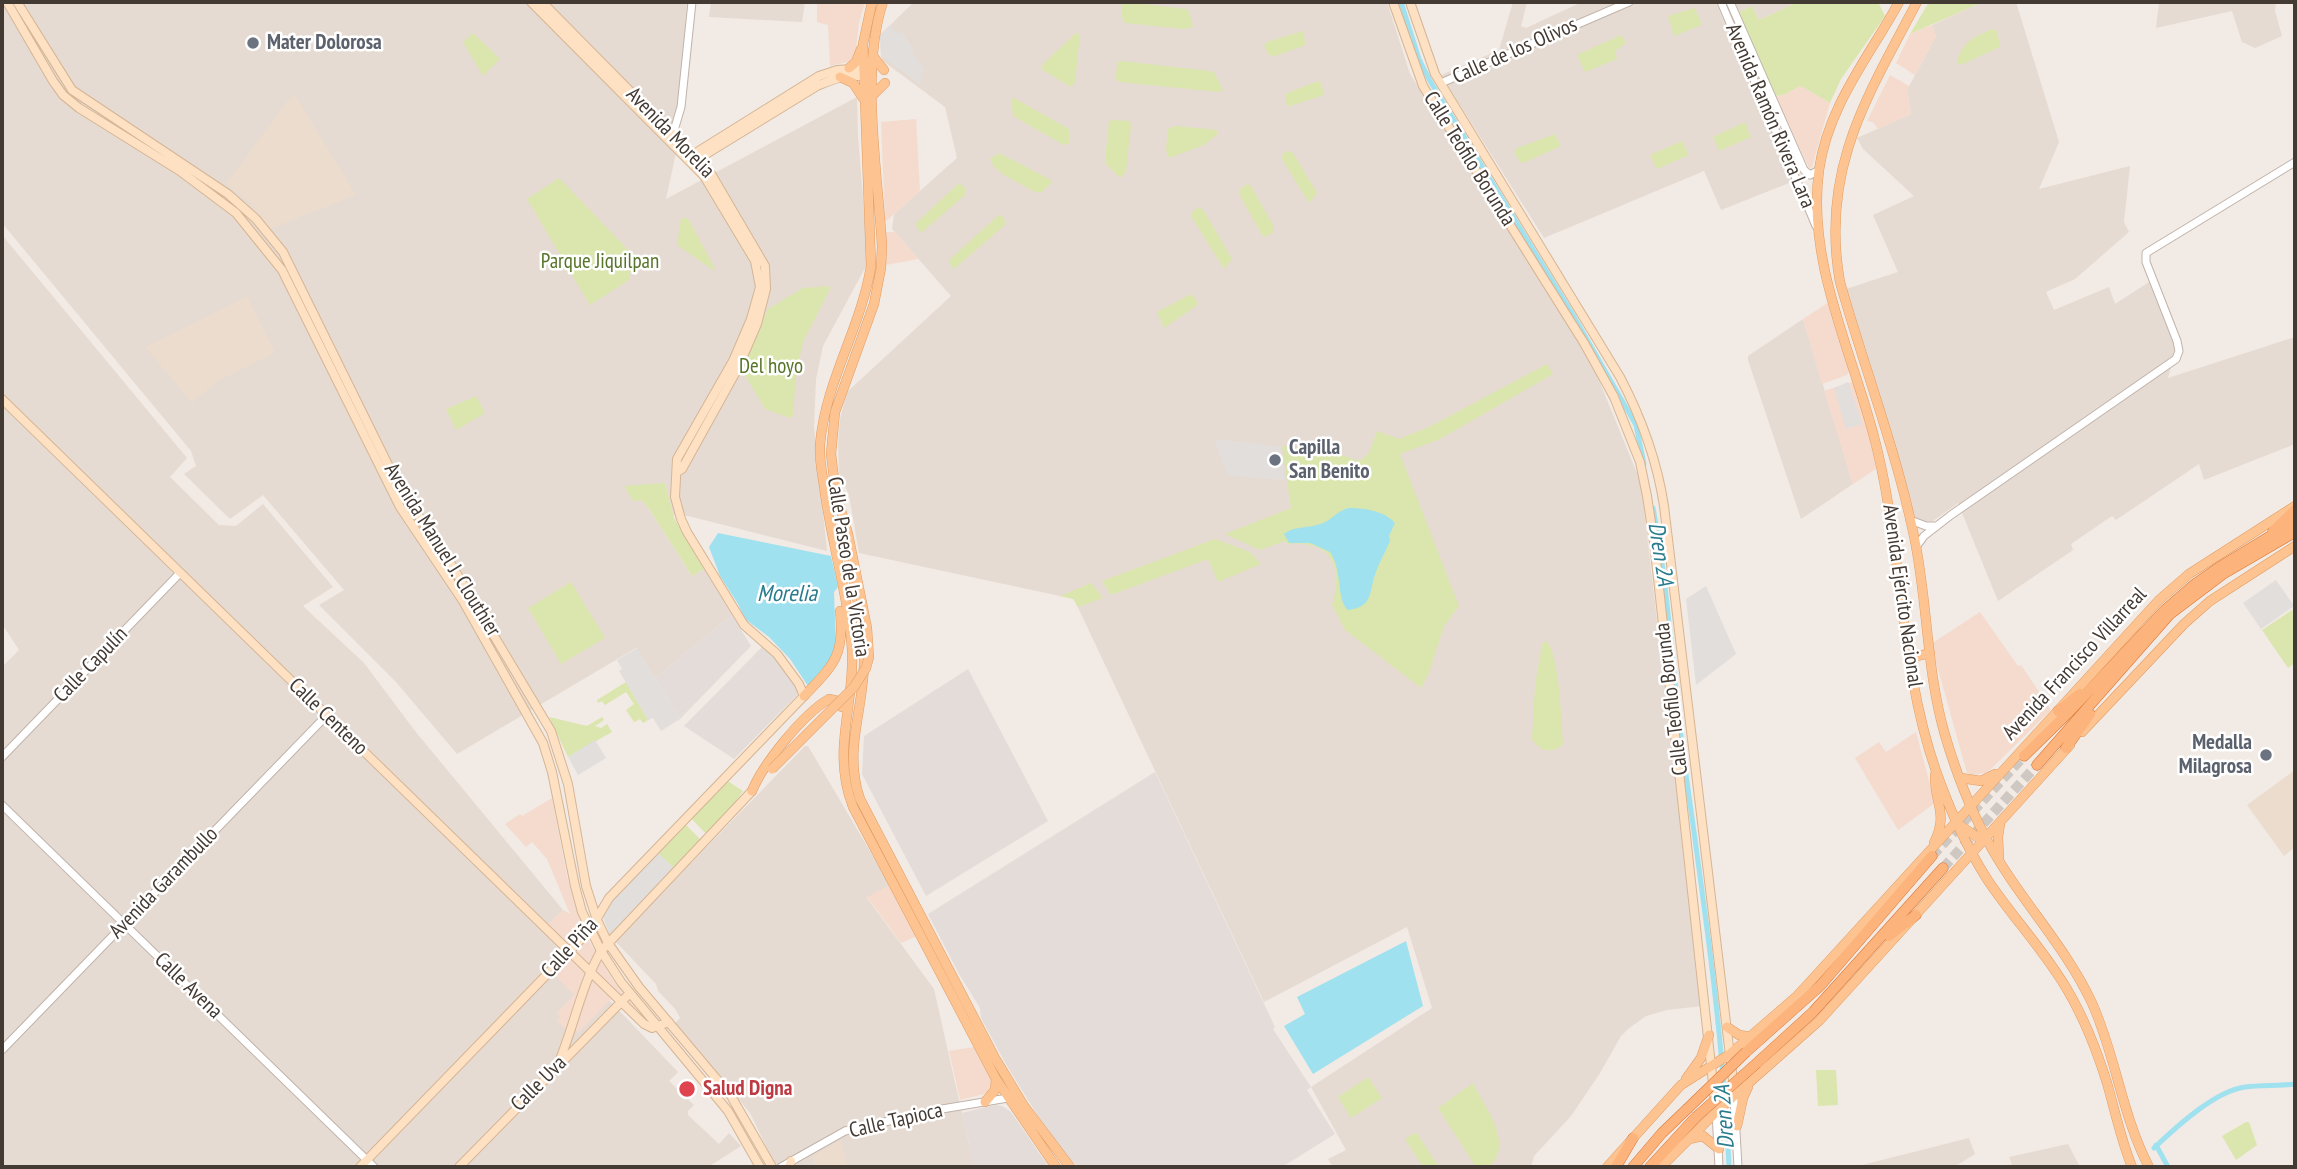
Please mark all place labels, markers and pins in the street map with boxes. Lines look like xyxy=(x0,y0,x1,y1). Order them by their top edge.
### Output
place label: Mater Dolorosa xyxy=(267,30,382,56)
marker: Mater Dolorosa xyxy=(245,35,261,51)
place label: Capilla San Benito xyxy=(1289,435,1370,485)
marker: Capilla San Benito xyxy=(1267,452,1283,468)
place label: Medalla Milagrosa xyxy=(2179,730,2252,780)
marker: Medalla Milagrosa xyxy=(2258,747,2274,763)
place label: Salud Digna xyxy=(703,1076,792,1102)
marker: Salud Digna xyxy=(677,1079,697,1099)

